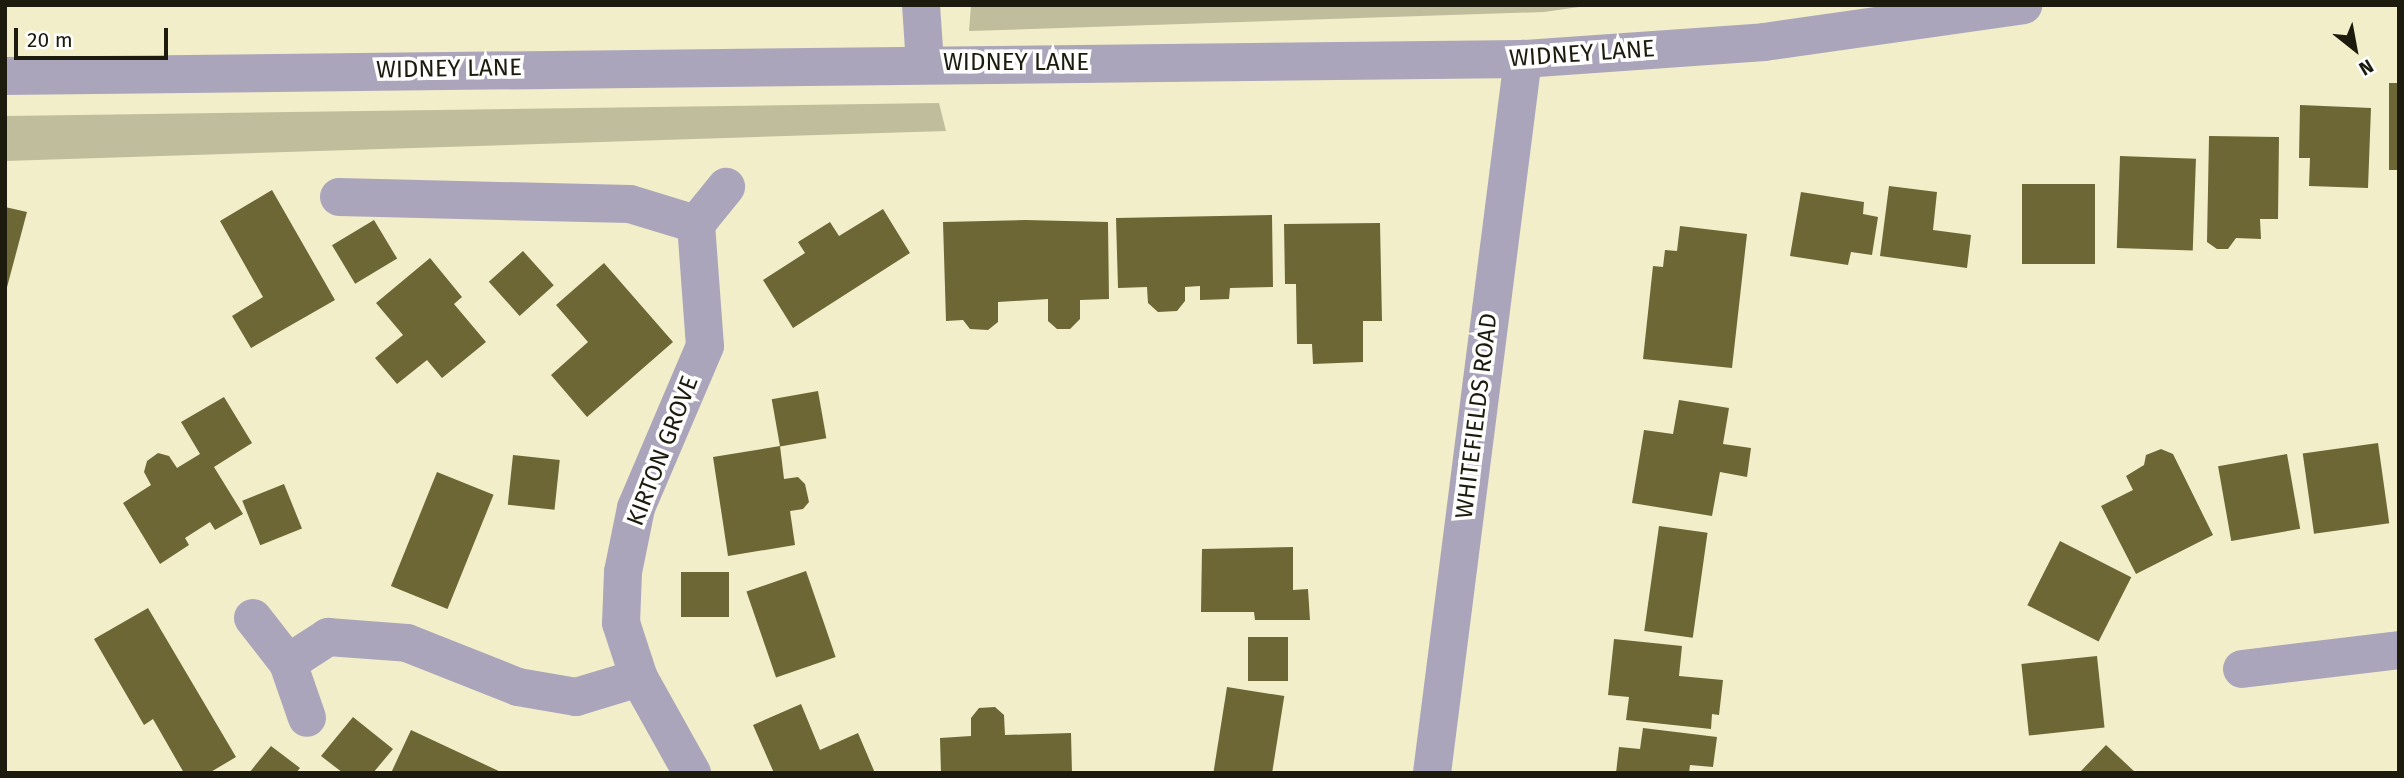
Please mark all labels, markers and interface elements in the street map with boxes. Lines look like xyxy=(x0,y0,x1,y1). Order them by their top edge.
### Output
scale bar xyxy=(18,14,172,58)
north arrow xyxy=(2320,14,2390,84)
text: 20 m xyxy=(27,27,73,53)
street label: WIDNEY LANE xyxy=(1508,35,1656,73)
street label: WIDNEY LANE xyxy=(943,49,1089,77)
street label: WIDNEY LANE xyxy=(376,53,522,85)
text: N xyxy=(2355,54,2377,81)
street label: WHITEFIELDS ROAD xyxy=(1450,312,1504,520)
street label: KIRTON GROVE xyxy=(621,372,705,530)

